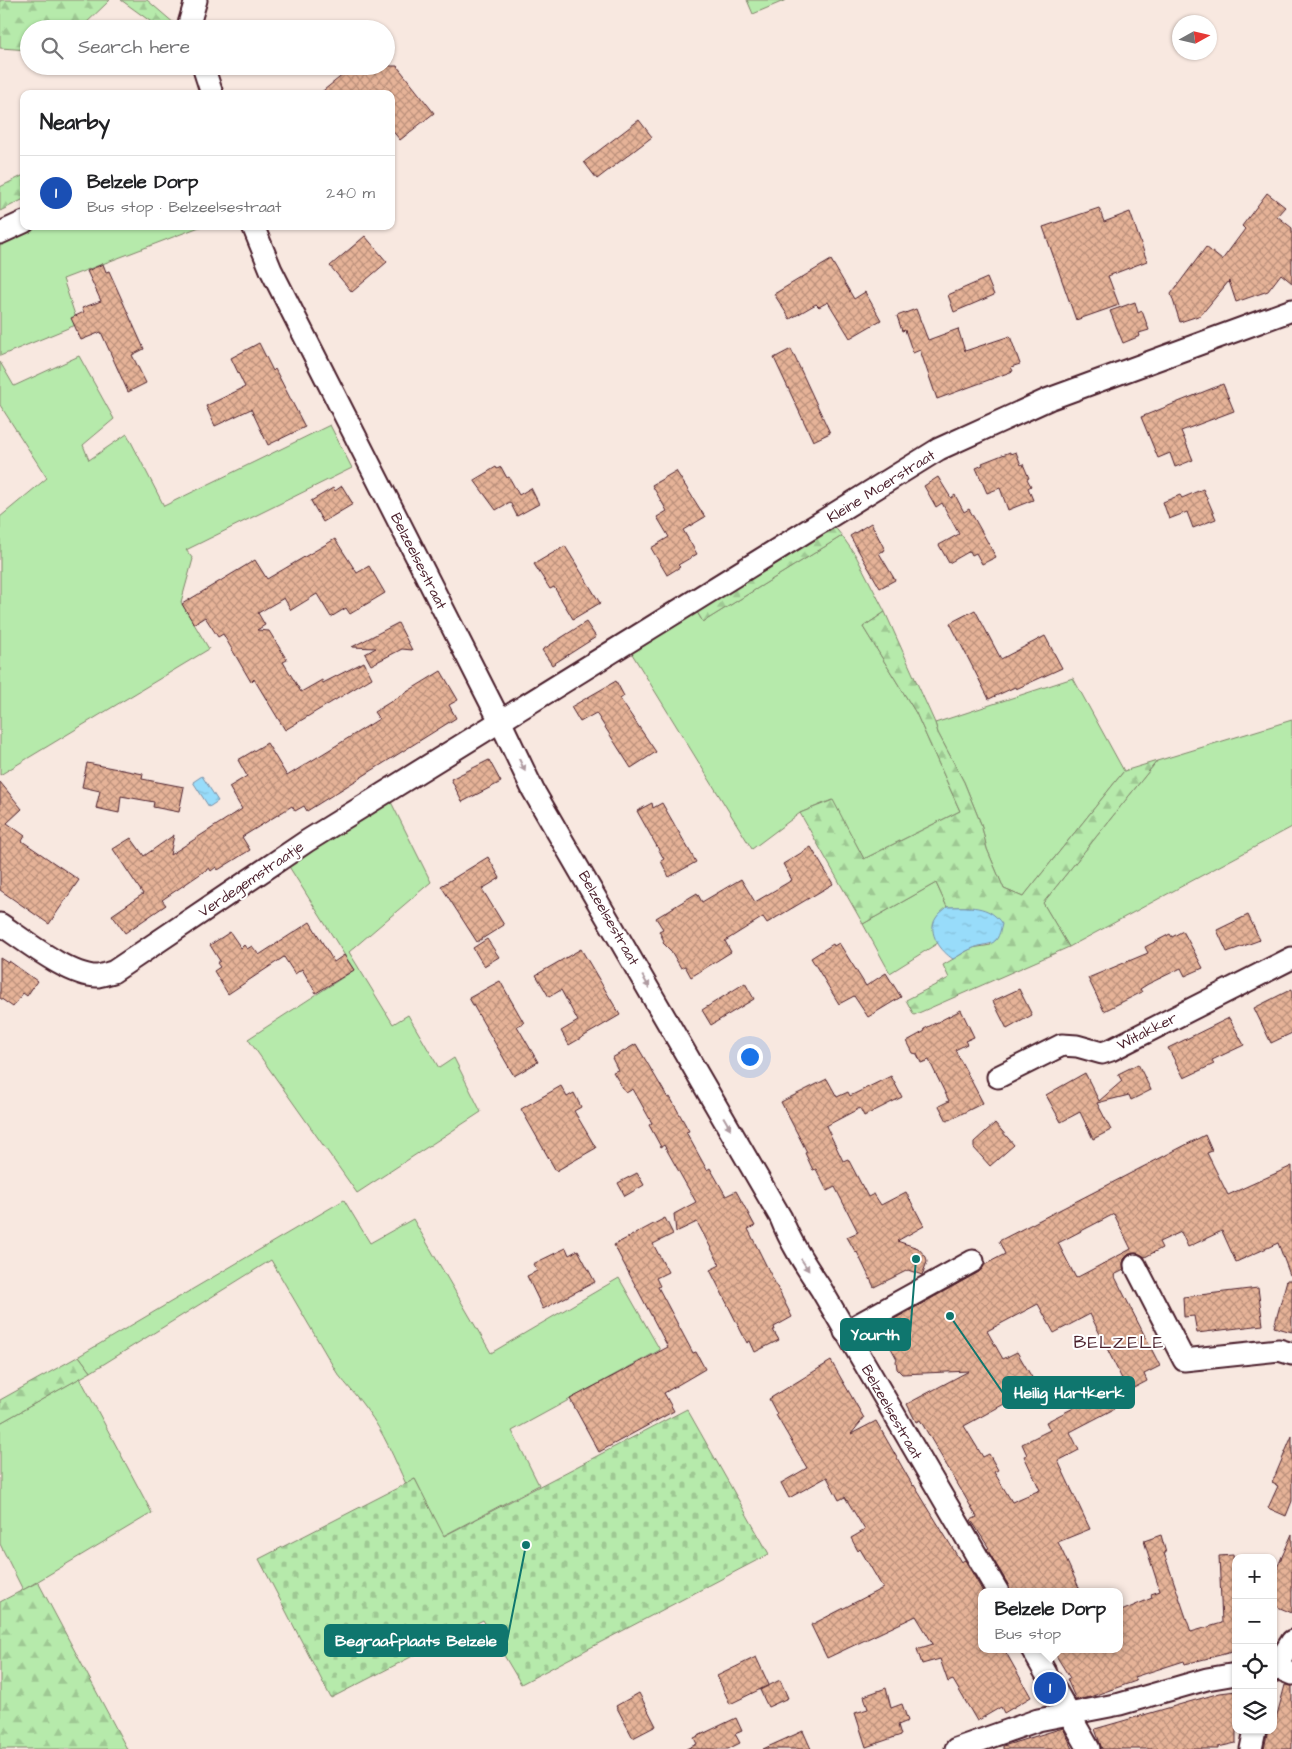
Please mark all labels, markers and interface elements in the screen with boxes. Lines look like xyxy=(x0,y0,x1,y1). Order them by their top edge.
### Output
north arrow xyxy=(1172,15,1217,60)
search box xyxy=(20,20,395,75)
icon: search xyxy=(38,34,66,62)
text: Search here xyxy=(78,34,190,61)
text: Nearby xyxy=(40,108,110,137)
text: Belzele Dorp xyxy=(87,169,198,196)
text: 1 xyxy=(55,182,57,204)
text: 240 m xyxy=(326,182,375,204)
text: Bus stop · Belzeelsestraat xyxy=(87,196,281,218)
street label: Kleine Moerstraat xyxy=(823,445,939,528)
street label: Belzeelsestraat xyxy=(385,509,452,613)
one-way arrow xyxy=(518,758,526,772)
street label: Verdegemstraatje xyxy=(194,836,309,923)
street label: Belzeelsestraat xyxy=(573,867,644,969)
one-way arrow xyxy=(641,975,650,989)
street label: Witakker xyxy=(1114,1007,1181,1056)
your location xyxy=(737,1044,763,1070)
one-way arrow xyxy=(723,1115,731,1130)
one-way arrow xyxy=(800,1258,810,1272)
callout: Yourth xyxy=(841,1319,910,1350)
text: Yourth xyxy=(851,1324,901,1346)
district label: BELZELE xyxy=(1074,1330,1164,1355)
street label: Belzeelsestraat xyxy=(856,1361,927,1463)
callout: Heilig Hartkerk xyxy=(1003,1377,1134,1408)
text: Heilig Hartkerk xyxy=(1014,1382,1124,1406)
map controls xyxy=(1232,1554,1277,1734)
button: + xyxy=(1232,1554,1277,1599)
popup xyxy=(978,1588,1123,1653)
text: Belzele Dorp xyxy=(995,1596,1106,1623)
button: − xyxy=(1232,1599,1277,1644)
text: Bus stop xyxy=(995,1623,1061,1645)
callout: Begraafplaats Belzele xyxy=(325,1625,507,1656)
text: Begraafplaats Belzele xyxy=(335,1630,497,1654)
button: locate xyxy=(1232,1644,1277,1689)
pin: 1 xyxy=(1034,1669,1066,1707)
button: layers xyxy=(1232,1689,1277,1734)

